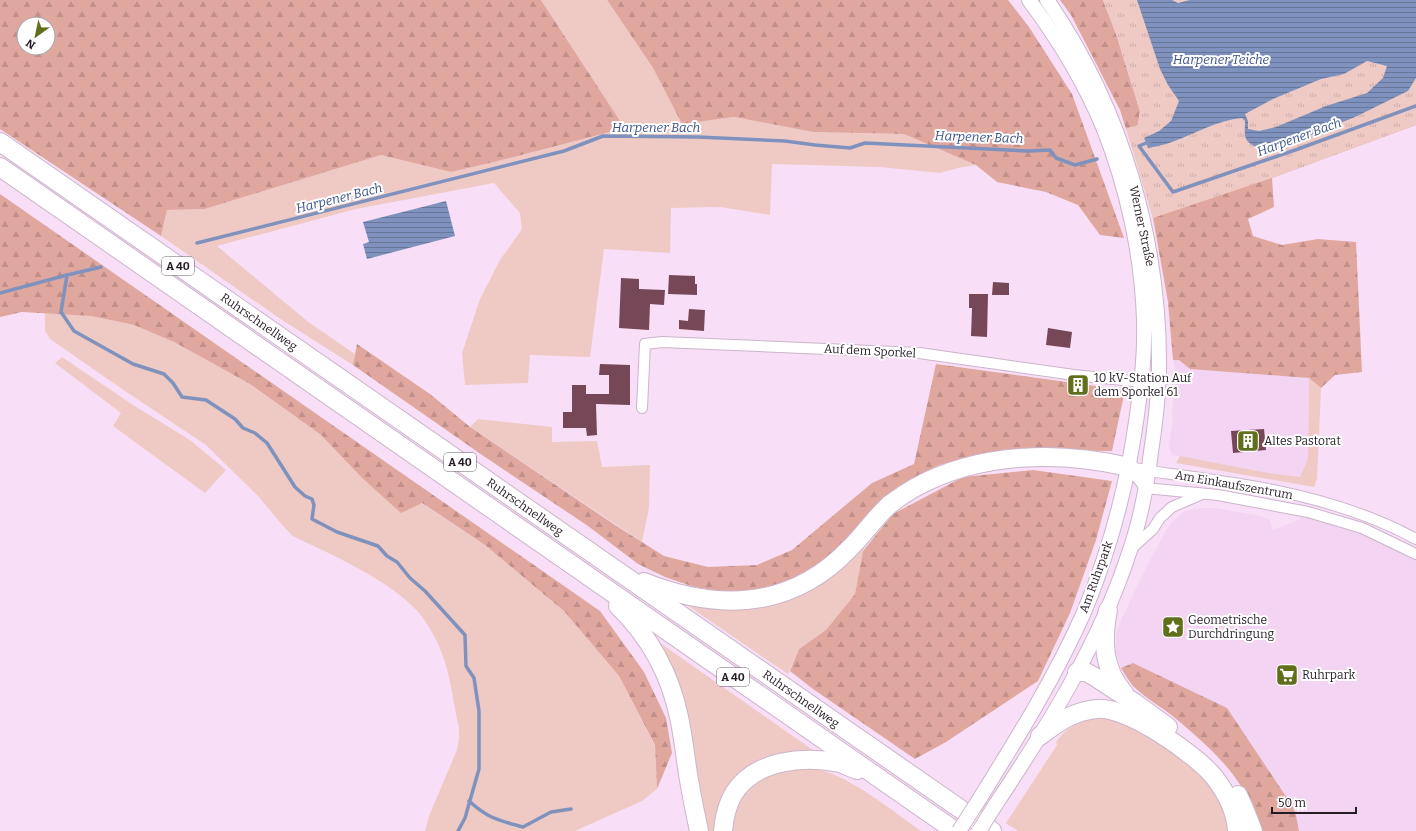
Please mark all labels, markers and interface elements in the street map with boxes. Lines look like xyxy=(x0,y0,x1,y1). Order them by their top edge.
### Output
north arrow xyxy=(16,16,56,56)
text: N xyxy=(23,36,38,52)
water label: Harpener Teiche xyxy=(1173,52,1270,67)
water label: Harpener Bach xyxy=(1255,115,1343,159)
water label: Harpener Bach xyxy=(612,120,700,135)
water label: Harpener Bach xyxy=(935,128,1023,146)
water label: Harpener Bach xyxy=(294,180,384,216)
street label: Werner Straße xyxy=(1127,184,1157,268)
road number: A 40 xyxy=(162,257,194,275)
street label: Ruhrschnellweg xyxy=(218,290,300,354)
street label: Auf dem Sporkel xyxy=(824,342,917,360)
place label: 10 kV-Station Auf dem Sporkel 61 xyxy=(1094,371,1192,399)
building icon: 10 kV-Station Auf dem Sporkel 61 xyxy=(1065,372,1091,398)
building icon: Altes Pastorat xyxy=(1235,428,1261,454)
place label: Altes Pastorat xyxy=(1264,434,1341,448)
road number: A 40 xyxy=(444,453,476,471)
street label: Am Einkaufszentrum xyxy=(1174,468,1295,502)
street label: Ruhrschnellweg xyxy=(484,475,566,539)
street label: Am Ruhrpark xyxy=(1077,539,1116,615)
place label: Geometrische Durchdringung xyxy=(1188,613,1275,641)
place icon: Geometrische Durchdringung xyxy=(1160,614,1186,640)
supermarket icon: Ruhrpark xyxy=(1274,662,1300,688)
street label: Ruhrschnellweg xyxy=(760,667,842,731)
road number: A 40 xyxy=(717,668,749,686)
place label: Ruhrpark xyxy=(1302,668,1356,682)
scale bar xyxy=(1272,789,1356,815)
text: 50 m xyxy=(1278,796,1307,810)

